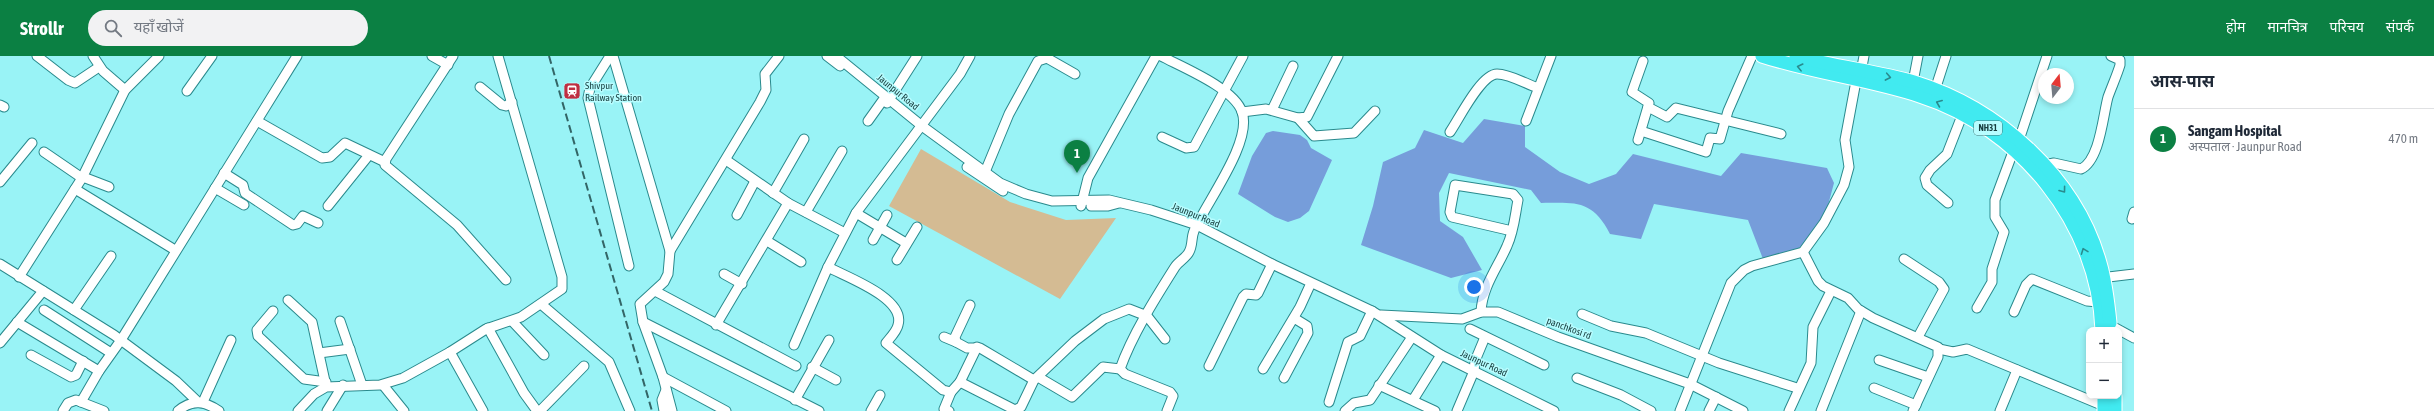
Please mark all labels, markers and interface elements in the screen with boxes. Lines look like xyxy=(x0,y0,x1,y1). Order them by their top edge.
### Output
search box xyxy=(88,10,368,46)
text: Strollr xyxy=(20,17,64,39)
icon: search xyxy=(102,17,124,39)
text: यहाँ खोजें xyxy=(134,18,184,35)
text: होम xyxy=(2226,19,2245,35)
text: मानचित्र xyxy=(2267,19,2308,35)
text: परिचय xyxy=(2330,19,2364,35)
text: संपर्क xyxy=(2386,19,2414,35)
one-way arrow xyxy=(1797,63,1804,72)
north arrow xyxy=(2038,68,2074,104)
text: आस-पास xyxy=(2150,71,2214,91)
street label: Jaunpur Road xyxy=(875,72,921,112)
one-way arrow xyxy=(1885,72,1891,81)
place label: Shivpur Railway Station xyxy=(585,80,642,103)
station icon: Shivpur Railway Station xyxy=(562,81,582,101)
one-way arrow xyxy=(1936,99,1943,107)
road number: NH31 xyxy=(1974,121,2002,135)
text: Sangam Hospital xyxy=(2188,122,2281,139)
text: 1 xyxy=(2160,131,2166,146)
text: 470 m xyxy=(2389,131,2418,146)
text: अस्पताल · Jaunpur Road xyxy=(2188,139,2302,154)
pin: 1 xyxy=(1064,140,1090,173)
one-way arrow xyxy=(2058,185,2065,192)
street label: Jaunpur Road xyxy=(1171,200,1222,230)
one-way arrow xyxy=(2081,248,2089,255)
your location xyxy=(1464,277,1484,297)
street label: panchkosi rd xyxy=(1545,315,1593,341)
map controls xyxy=(2086,327,2122,399)
button: + xyxy=(2086,327,2122,363)
street label: Jaunpur Road xyxy=(1459,347,1509,379)
button: − xyxy=(2086,363,2122,399)

